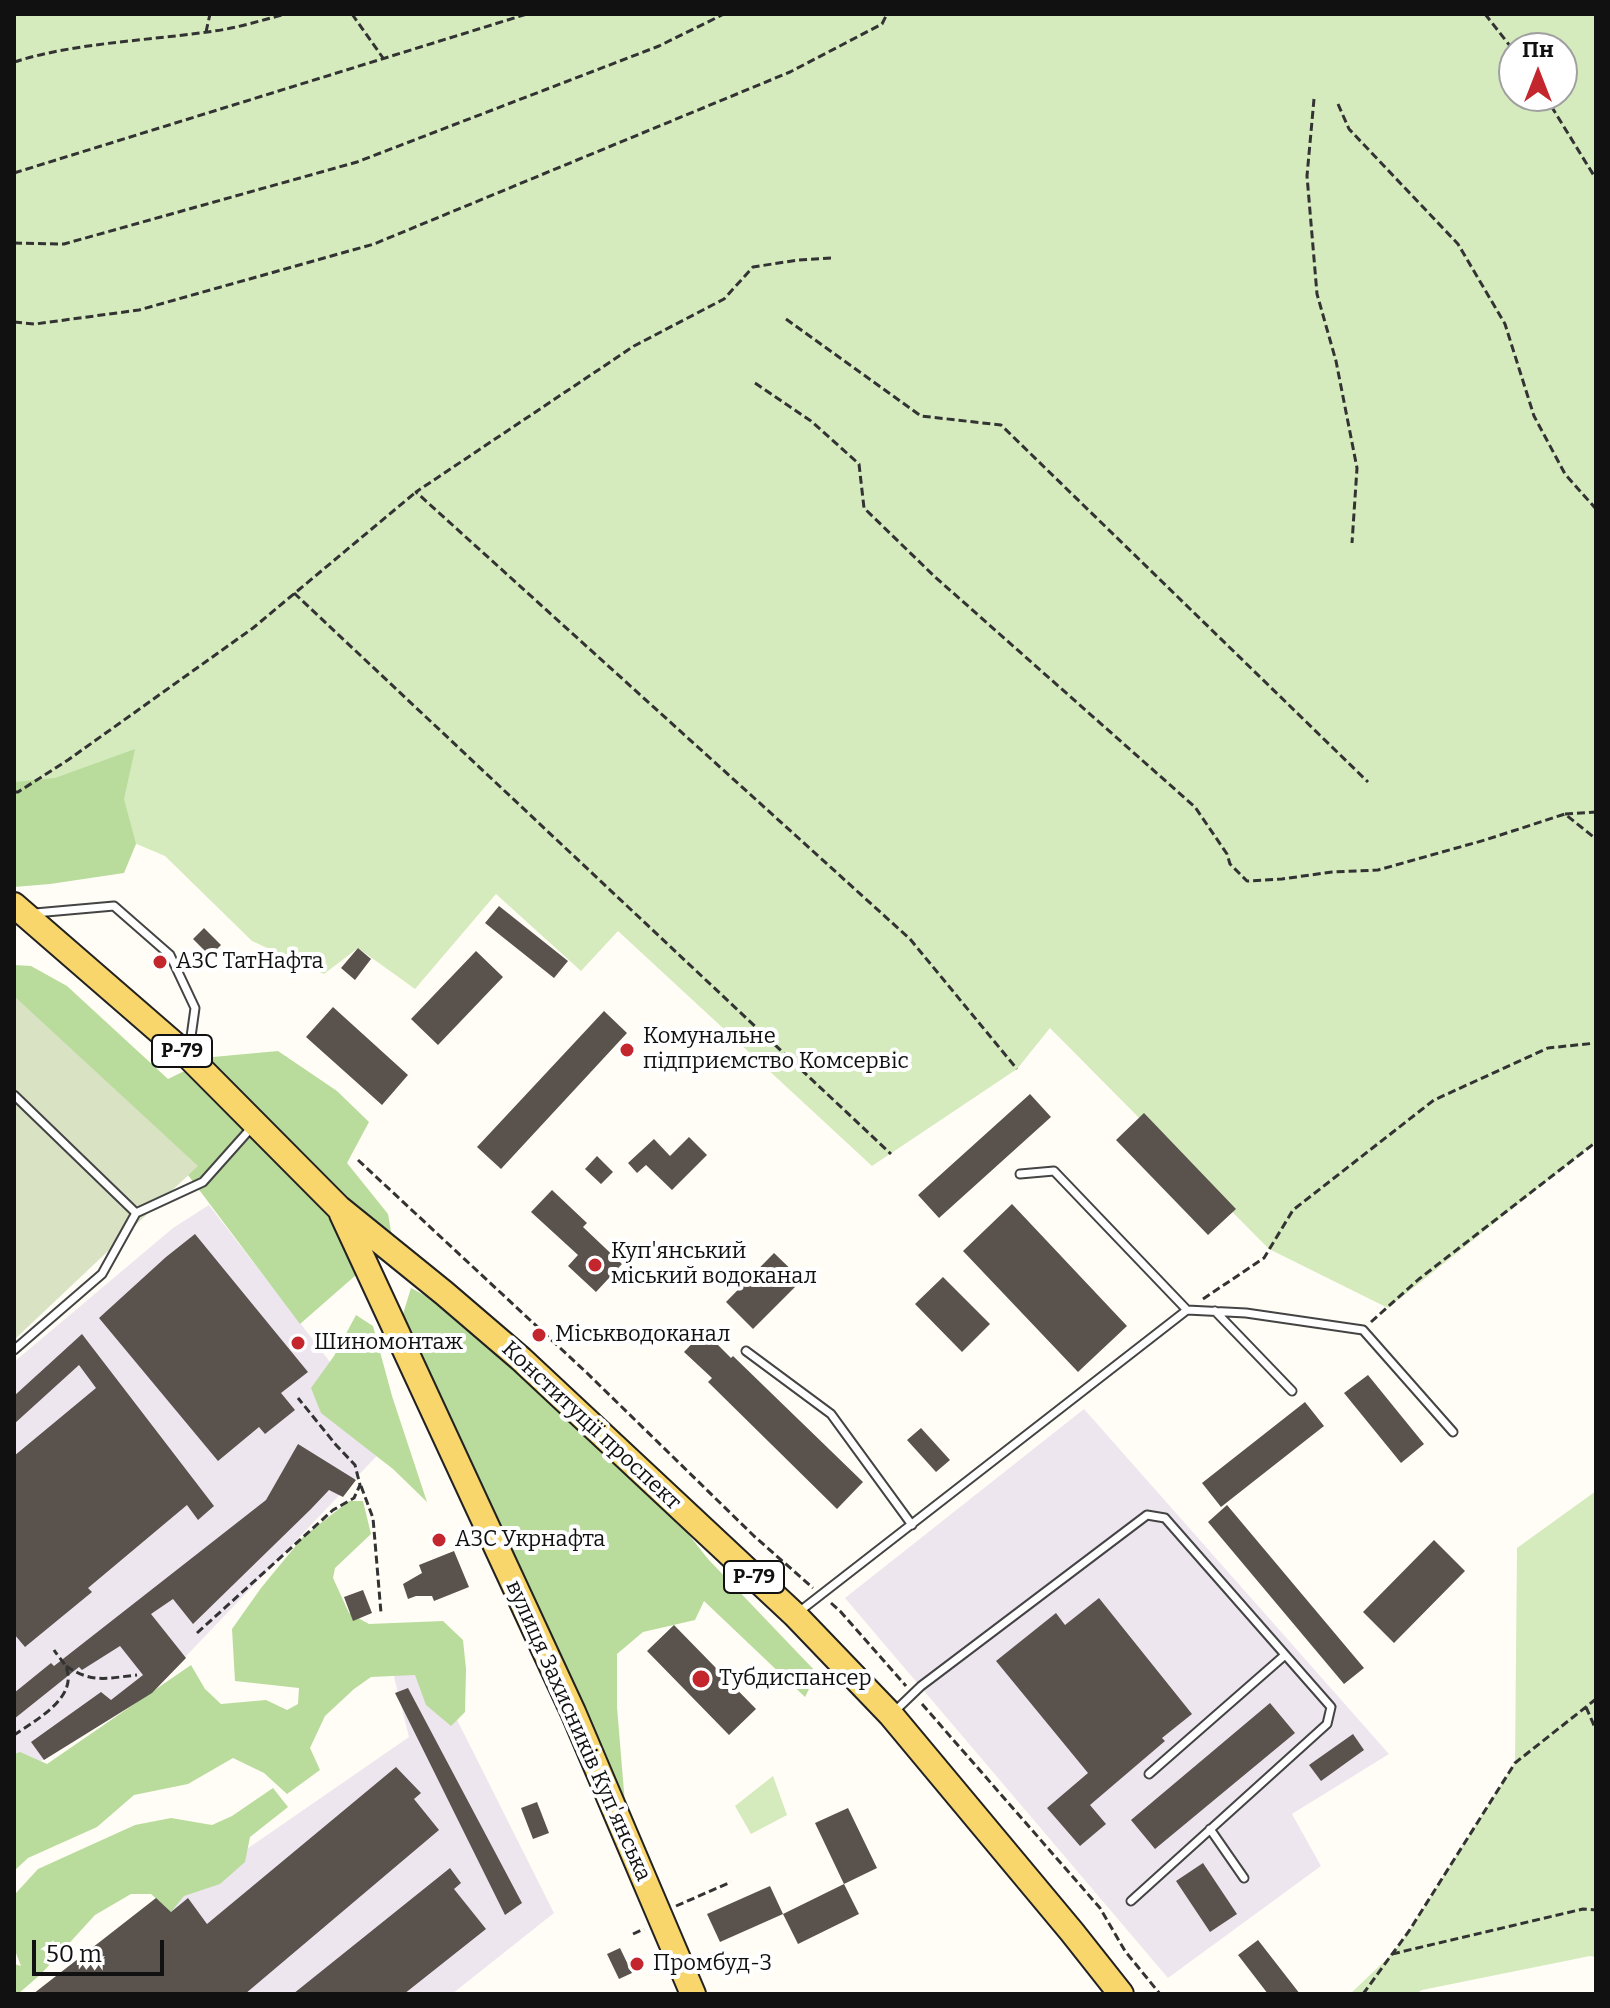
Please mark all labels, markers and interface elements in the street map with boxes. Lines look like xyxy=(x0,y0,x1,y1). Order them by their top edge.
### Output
north arrow xyxy=(1498,32,1578,112)
text: Пн xyxy=(1522,36,1554,63)
place label: АЗС ТатНафта xyxy=(176,949,323,975)
marker: АЗС ТатНафта xyxy=(151,953,169,971)
place label: Комунальне пiдприємство Комсервiс xyxy=(643,1024,909,1076)
road number: Р-79 xyxy=(152,1035,212,1067)
marker: Комунальне пiдприємство Комсервiс xyxy=(618,1041,636,1059)
place label: Куп'янський міський водоканал xyxy=(611,1239,817,1290)
marker: Куп'янський міський водоканал xyxy=(586,1256,604,1274)
place label: Міськводоканал xyxy=(555,1322,730,1348)
marker: Міськводоканал xyxy=(530,1326,548,1344)
place label: Шиномонтаж xyxy=(314,1330,463,1356)
marker: Шиномонтаж xyxy=(289,1334,307,1352)
street label: Конституції проспект xyxy=(496,1336,686,1516)
place label: АЗС Укрнафта xyxy=(455,1527,605,1553)
marker: АЗС Укрнафта xyxy=(430,1531,448,1549)
road number: Р-79 xyxy=(724,1561,784,1593)
street label: вулиця Захисників Куп'янська xyxy=(500,1577,656,1885)
place label: Тубдиспансер xyxy=(719,1666,872,1692)
marker: Тубдиспансер xyxy=(690,1668,712,1690)
scale bar xyxy=(36,1924,168,1974)
text: 50 m xyxy=(46,1940,102,1968)
place label: Промбуд-3 xyxy=(653,1951,772,1977)
marker: Промбуд-3 xyxy=(628,1955,646,1973)

